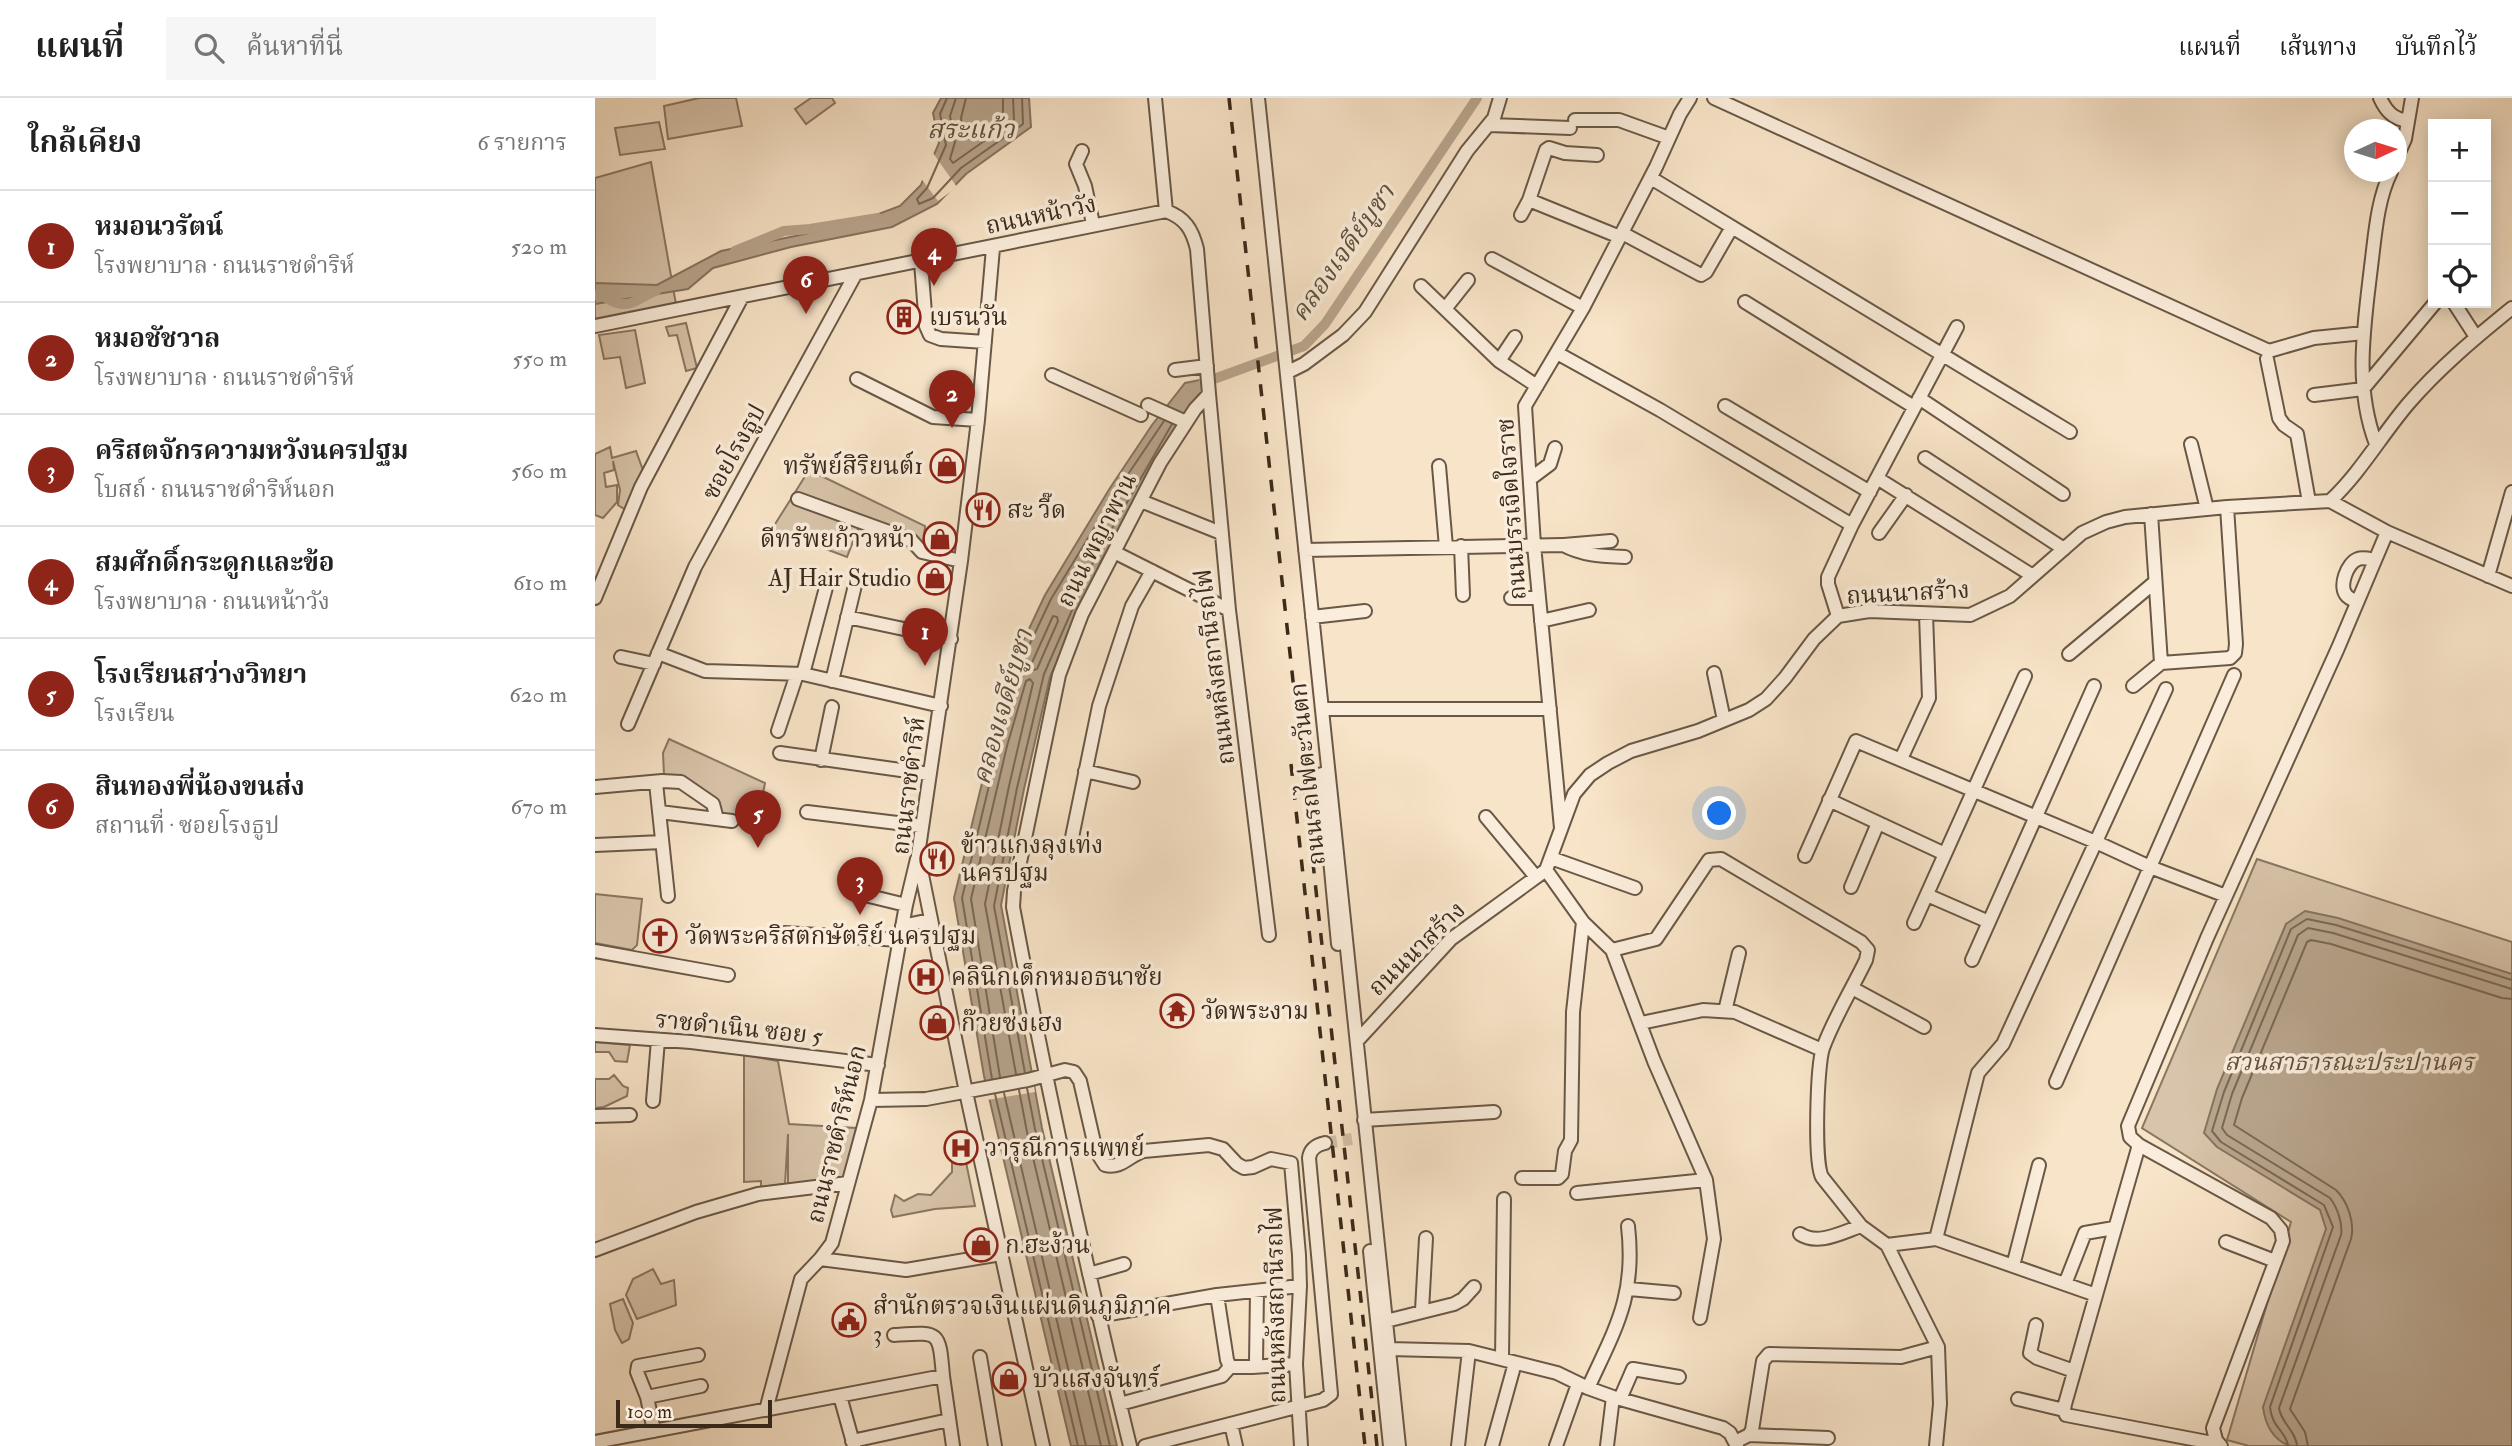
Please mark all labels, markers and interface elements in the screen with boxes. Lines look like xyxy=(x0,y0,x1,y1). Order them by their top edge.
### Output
search box xyxy=(166,17,656,80)
text: แผนที่ xyxy=(35,26,124,67)
icon: search xyxy=(190,29,228,67)
text: ค้นหาที่นี่ xyxy=(246,31,343,63)
text: แผนที่ xyxy=(2178,32,2241,63)
text: เส้นทาง xyxy=(2279,32,2357,63)
text: บันทึกไว้ xyxy=(2395,32,2477,63)
water label: สระแก้ว xyxy=(927,114,1016,146)
north arrow xyxy=(2344,119,2407,182)
map controls xyxy=(2428,119,2491,308)
button: + xyxy=(2428,119,2491,182)
text: ใกล้เคียง xyxy=(28,124,142,161)
text: 6 รายการ xyxy=(477,128,567,157)
water label: คลองเจดีย์บูชา xyxy=(1284,177,1403,328)
button: − xyxy=(2428,182,2491,245)
street label: ถนนหน้าวัง xyxy=(983,188,1099,242)
text: หมอนวรัตน์ xyxy=(95,211,223,243)
pin: 4 xyxy=(911,228,957,286)
text: 1 xyxy=(47,232,55,261)
text: 520 m xyxy=(511,232,567,261)
button: locate xyxy=(2428,245,2491,308)
text: โรงพยาบาล · ถนนราชดำริห์ xyxy=(95,251,354,280)
pin: 6 xyxy=(783,256,829,314)
building icon: เบรนวัน xyxy=(885,298,923,336)
place label: เบรนวัน xyxy=(929,302,1007,333)
text: หมอชัชวาล xyxy=(95,323,220,355)
text: 2 xyxy=(45,344,57,373)
text: 550 m xyxy=(513,344,567,373)
text: โรงพยาบาล · ถนนราชดำริห์ xyxy=(95,363,354,392)
pin: 2 xyxy=(929,370,975,428)
street label: ซอยโรงธูป xyxy=(692,397,773,505)
street label: ถนนบรรเจิดใจราช xyxy=(1487,417,1534,601)
text: คริสตจักรความหวังนครปฐม xyxy=(95,435,409,467)
shop icon: ทรัพย์สิริยนต์1 xyxy=(928,447,966,485)
place label: ทรัพย์สิริยนต์1 xyxy=(783,450,923,482)
text: 3 xyxy=(47,456,55,485)
text: 560 m xyxy=(511,456,567,485)
street label: ถนน พญาพาน xyxy=(1050,468,1144,612)
text: โบสถ์ · ถนนราชดำริห์นอก xyxy=(95,475,335,504)
restaurant icon: สะ วี๊ด xyxy=(964,491,1002,529)
place label: สะ วี๊ด xyxy=(1007,492,1066,526)
shop icon: ดีทรัพยก้าวหน้า xyxy=(921,520,959,558)
place label: ดีทรัพยก้าวหน้า xyxy=(760,524,915,555)
text: สมศักดิ์กระดูกและข้อ xyxy=(95,547,335,579)
shop icon: AJ Hair Studio xyxy=(916,559,954,597)
place label: AJ Hair Studio xyxy=(767,563,911,594)
street label: ถนนหลังสถานีรถไฟ xyxy=(1185,567,1242,767)
text: 4 xyxy=(45,568,57,597)
text: 610 m xyxy=(513,568,567,597)
street label: ถนนนาสร้าง xyxy=(1846,574,1970,612)
text: โรงพยาบาล · ถนนหน้าวัง xyxy=(95,587,330,616)
pin: 1 xyxy=(902,608,948,666)
water label: คลองเจดีย์บูชา xyxy=(966,624,1041,788)
text: โรงเรียนสว่างวิทยา xyxy=(95,659,307,691)
text: 5 xyxy=(46,680,56,709)
text: 620 m xyxy=(509,680,567,709)
street label: ถนนรถไฟตะวันตก xyxy=(1280,681,1333,867)
text: โรงเรียน xyxy=(95,699,175,728)
street label: ถนนราชดำริห์ xyxy=(884,715,933,856)
text: สินทองพี่น้องขนส่ง xyxy=(95,771,305,803)
pin: 5 xyxy=(735,790,781,848)
text: 6 xyxy=(45,792,57,821)
text: 670 m xyxy=(510,792,567,821)
your location xyxy=(1702,796,1736,830)
text: สถานที่ · ซอยโรงธูป xyxy=(95,811,279,840)
place label: ข้าวแกงลุงเท่ง นครปฐม xyxy=(961,830,1103,889)
restaurant icon: ข้าวแกงลุงเท่ง นครปฐม xyxy=(918,840,956,878)
pin: 3 xyxy=(837,857,883,915)
street label: ถนนนาสร้าง xyxy=(1362,895,1472,1003)
church icon: วัดพระคริสตกษัตริย์ นครปฐม xyxy=(641,917,679,955)
place label: วัดพระคริสตกษัตริย์ นครปฐม xyxy=(685,920,976,952)
hospital icon: คลินิกเด็กหมอธนาชัย xyxy=(907,958,945,996)
place label: คลินิกเด็กหมอธนาชัย xyxy=(951,962,1163,993)
temple icon: วัดพระงาม xyxy=(1158,992,1196,1030)
place label: วัดพระงาม xyxy=(1201,996,1309,1027)
street label: ราชดำเนิน ซอย 5 xyxy=(654,1004,825,1052)
shop icon: ก๊วยซ่งเฮง xyxy=(918,1004,956,1042)
place label: ก๊วยซ่งเฮง xyxy=(961,1008,1063,1039)
street label: ถนนราชดำริห์นอก xyxy=(799,1041,874,1226)
park label: สวนสาธารณะประปานคร xyxy=(2224,1047,2476,1078)
hospital icon: วารุณีการแพทย์ xyxy=(942,1129,980,1167)
place label: วารุณีการแพทย์ xyxy=(985,1132,1144,1164)
street label: ถนนหลังสถานีรถไฟ xyxy=(1256,1206,1293,1404)
shop icon: ก.ฮะง้วน xyxy=(962,1226,1000,1264)
place label: ก.ฮะง้วน xyxy=(1005,1230,1090,1261)
place label: สำนักตรวจเงินแผ่นดินภูมิภาค 3 xyxy=(873,1291,1171,1350)
public building icon: สำนักตรวจเงินแผ่นดินภูมิภาค 3 xyxy=(830,1301,868,1339)
shop icon: บัวแสงจันทร์ xyxy=(990,1360,1028,1398)
place label: บัวแสงจันทร์ xyxy=(1033,1363,1160,1395)
scale bar xyxy=(616,1397,772,1429)
text: 100 m xyxy=(627,1400,672,1424)

